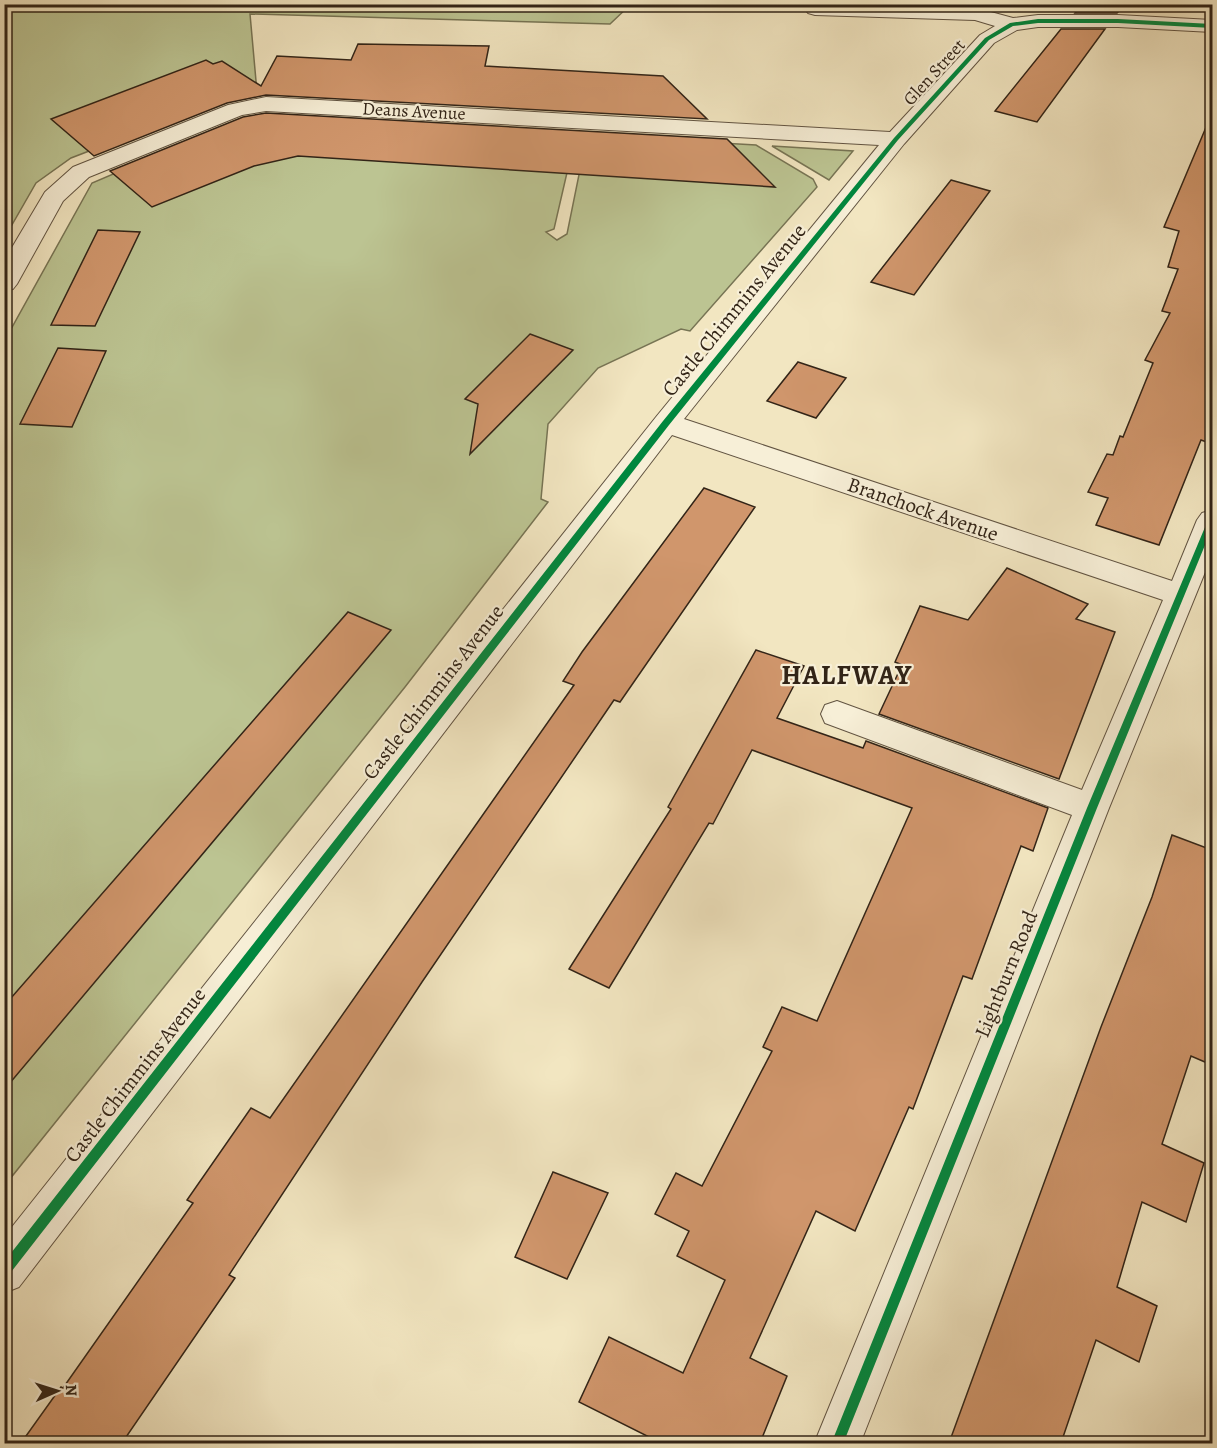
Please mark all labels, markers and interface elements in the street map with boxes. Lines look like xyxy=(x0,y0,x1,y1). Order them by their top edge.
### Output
street label: Glen Street xyxy=(898,33,970,110)
street label: Deans Avenue xyxy=(362,96,466,126)
street label: Castle Chimmins Avenue xyxy=(656,218,812,402)
street label: Branchock Avenue xyxy=(844,470,1002,548)
street label: Castle Chimmins Avenue xyxy=(356,599,510,785)
district label: HALFWAY xyxy=(781,657,913,693)
street label: Lightburn Road xyxy=(968,906,1044,1042)
street label: Castle Chimmins Avenue xyxy=(58,982,212,1168)
north arrow xyxy=(27,1361,87,1421)
text: N xyxy=(60,1384,82,1397)

